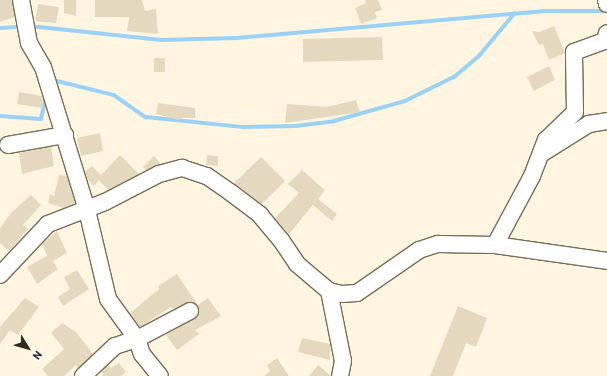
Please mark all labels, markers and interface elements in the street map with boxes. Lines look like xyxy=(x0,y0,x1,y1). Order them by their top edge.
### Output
north arrow xyxy=(8,328,48,368)
text: N xyxy=(31,349,45,362)

